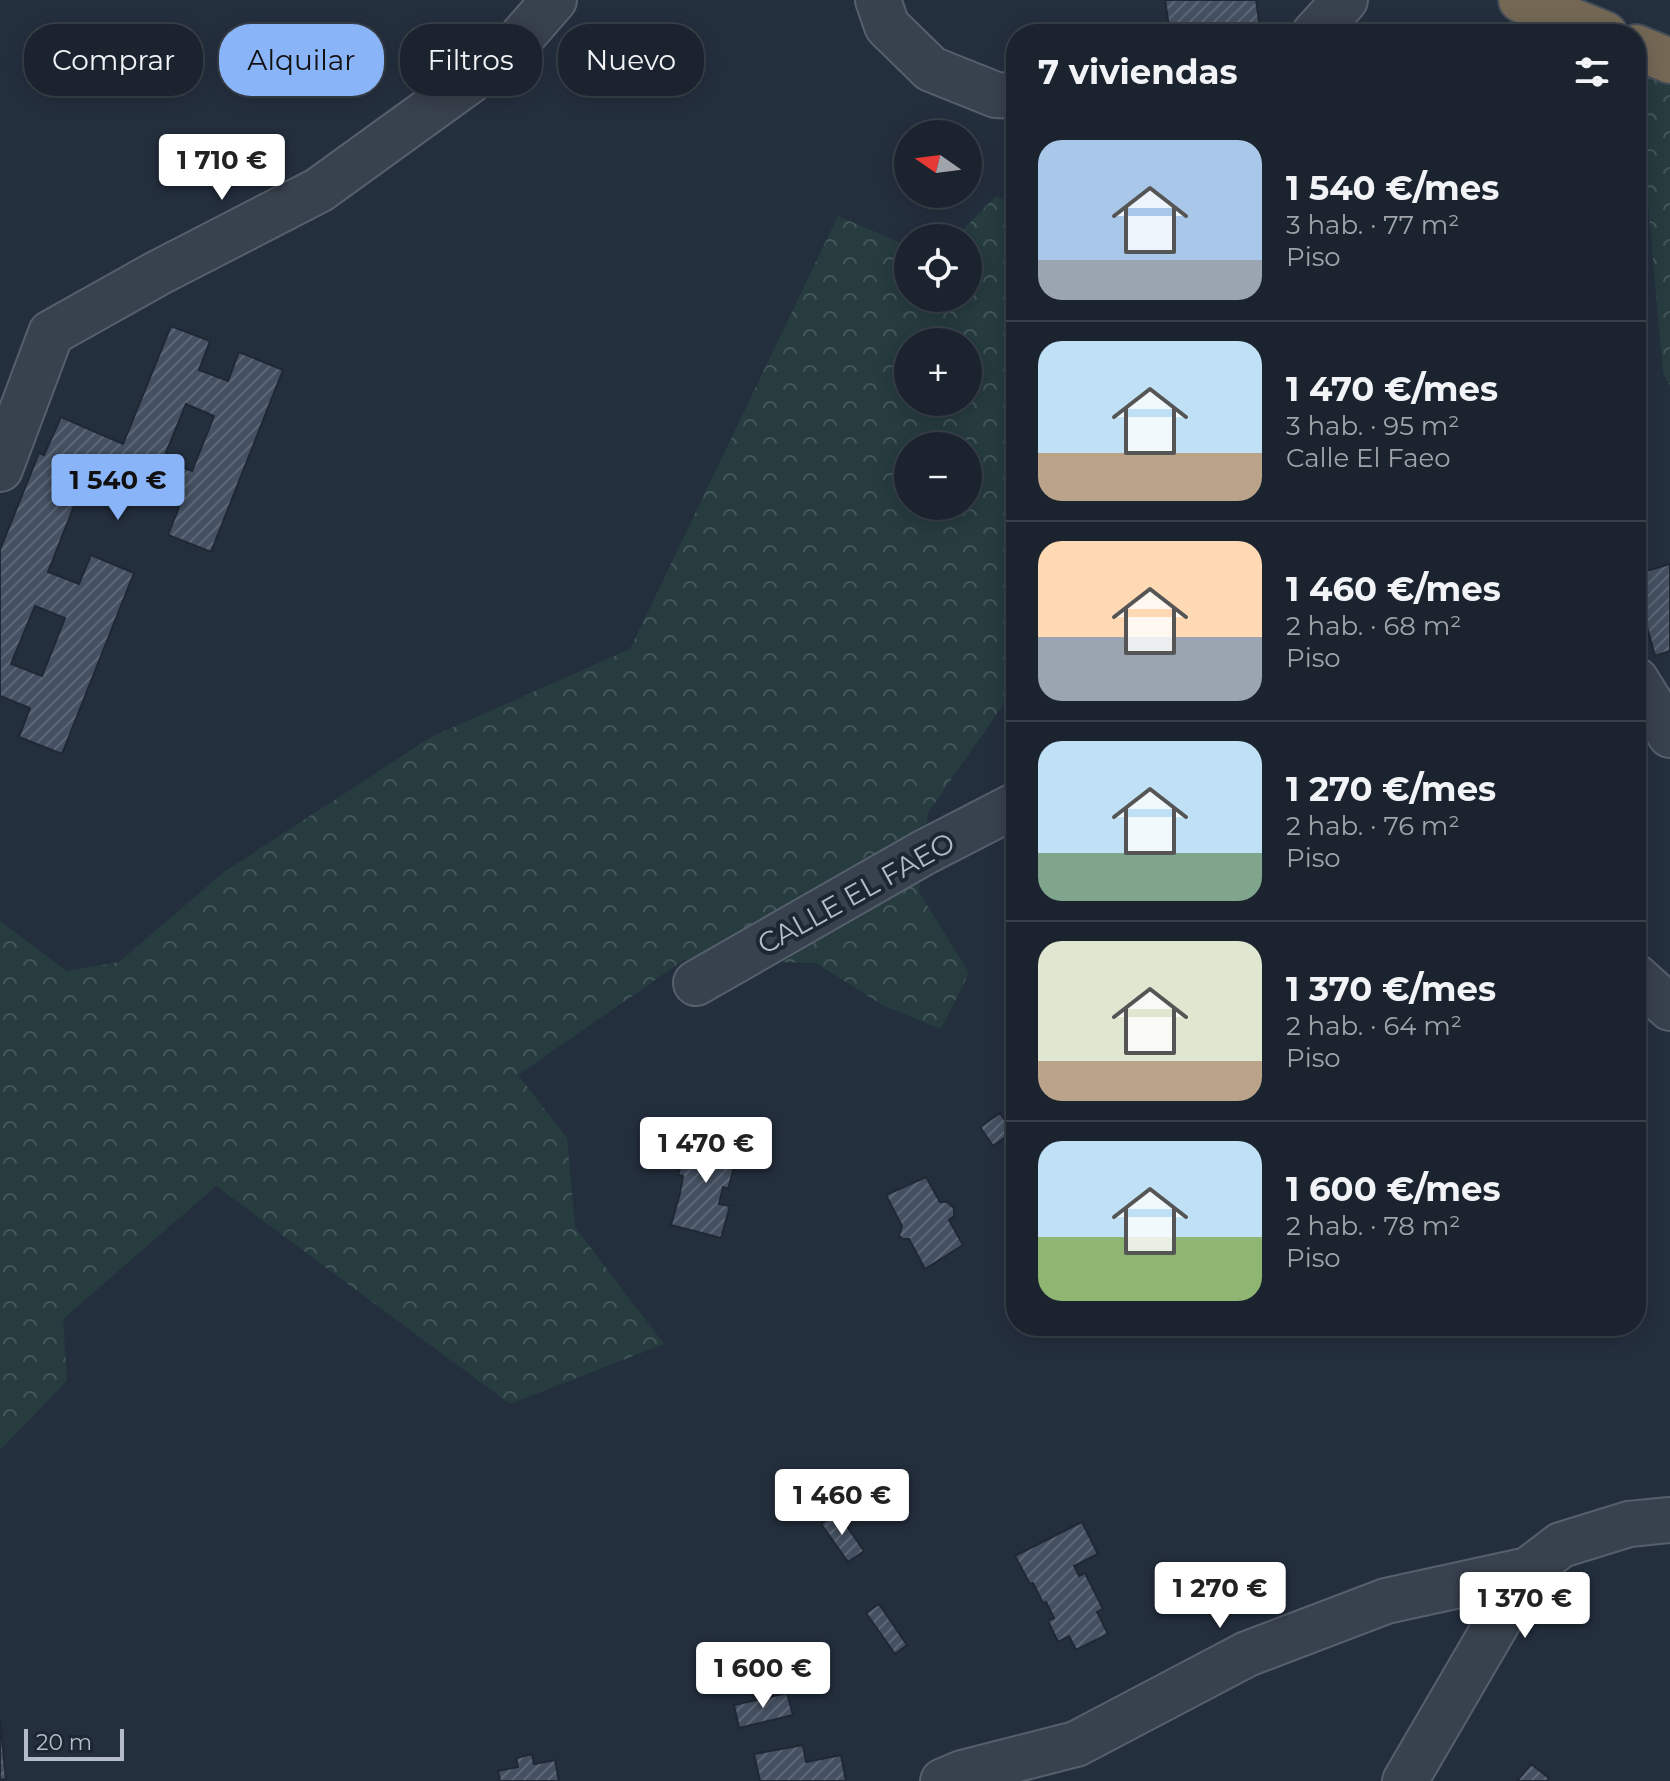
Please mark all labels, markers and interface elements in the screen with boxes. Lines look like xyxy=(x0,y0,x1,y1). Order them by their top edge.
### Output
chip: Comprar xyxy=(24,24,203,96)
chip: Alquilar xyxy=(219,24,384,96)
chip: Filtros xyxy=(400,24,542,96)
chip: Nuevo xyxy=(558,24,704,96)
icon: filters xyxy=(1570,50,1614,94)
text: 7 viviendas xyxy=(1038,51,1237,93)
north arrow xyxy=(894,120,982,208)
map controls xyxy=(894,120,982,520)
pin: 1 710 € xyxy=(148,134,296,202)
text: 1 710 € xyxy=(177,144,267,176)
text: 1 540 €/mes xyxy=(1286,167,1499,209)
icon: home xyxy=(1102,172,1198,268)
text: 3 hab. · 77 m² xyxy=(1286,209,1460,241)
button: locate xyxy=(894,224,982,312)
text: Piso xyxy=(1286,241,1341,273)
button: + xyxy=(894,328,982,416)
text: 1 470 €/mes xyxy=(1286,368,1498,410)
icon: home xyxy=(1102,373,1198,469)
text: 3 hab. · 95 m² xyxy=(1286,410,1459,442)
button: − xyxy=(894,432,982,520)
text: Calle El Faeo xyxy=(1286,442,1451,474)
pin: 1 540 € xyxy=(44,454,192,522)
text: 1 540 € xyxy=(69,464,167,496)
text: 1 460 €/mes xyxy=(1286,568,1501,610)
icon: home xyxy=(1102,573,1198,669)
text: 2 hab. · 68 m² xyxy=(1286,610,1461,642)
text: Piso xyxy=(1286,642,1341,674)
text: 1 270 €/mes xyxy=(1286,768,1496,810)
icon: home xyxy=(1102,773,1198,869)
text: 2 hab. · 76 m² xyxy=(1286,810,1460,842)
street label: CALLE EL FAEO xyxy=(752,825,960,961)
text: Piso xyxy=(1286,842,1341,874)
text: 1 370 €/mes xyxy=(1286,968,1496,1010)
icon: home xyxy=(1102,973,1198,1069)
text: 2 hab. · 64 m² xyxy=(1286,1010,1462,1042)
text: Piso xyxy=(1286,1042,1341,1074)
pin: 1 470 € xyxy=(632,1117,780,1185)
text: 1 470 € xyxy=(658,1127,754,1159)
text: 1 600 €/mes xyxy=(1286,1168,1500,1210)
icon: home xyxy=(1102,1173,1198,1269)
text: 2 hab. · 78 m² xyxy=(1286,1210,1460,1242)
text: Piso xyxy=(1286,1242,1341,1274)
pin: 1 460 € xyxy=(768,1469,916,1537)
text: 1 460 € xyxy=(793,1479,891,1511)
pin: 1 270 € xyxy=(1146,1562,1294,1630)
text: 1 270 € xyxy=(1173,1572,1267,1604)
pin: 1 370 € xyxy=(1451,1572,1599,1640)
text: 1 370 € xyxy=(1478,1582,1572,1614)
pin: 1 600 € xyxy=(689,1642,837,1710)
text: 1 600 € xyxy=(714,1652,812,1684)
scale bar xyxy=(24,1725,124,1761)
text: 20 m xyxy=(36,1729,92,1756)

